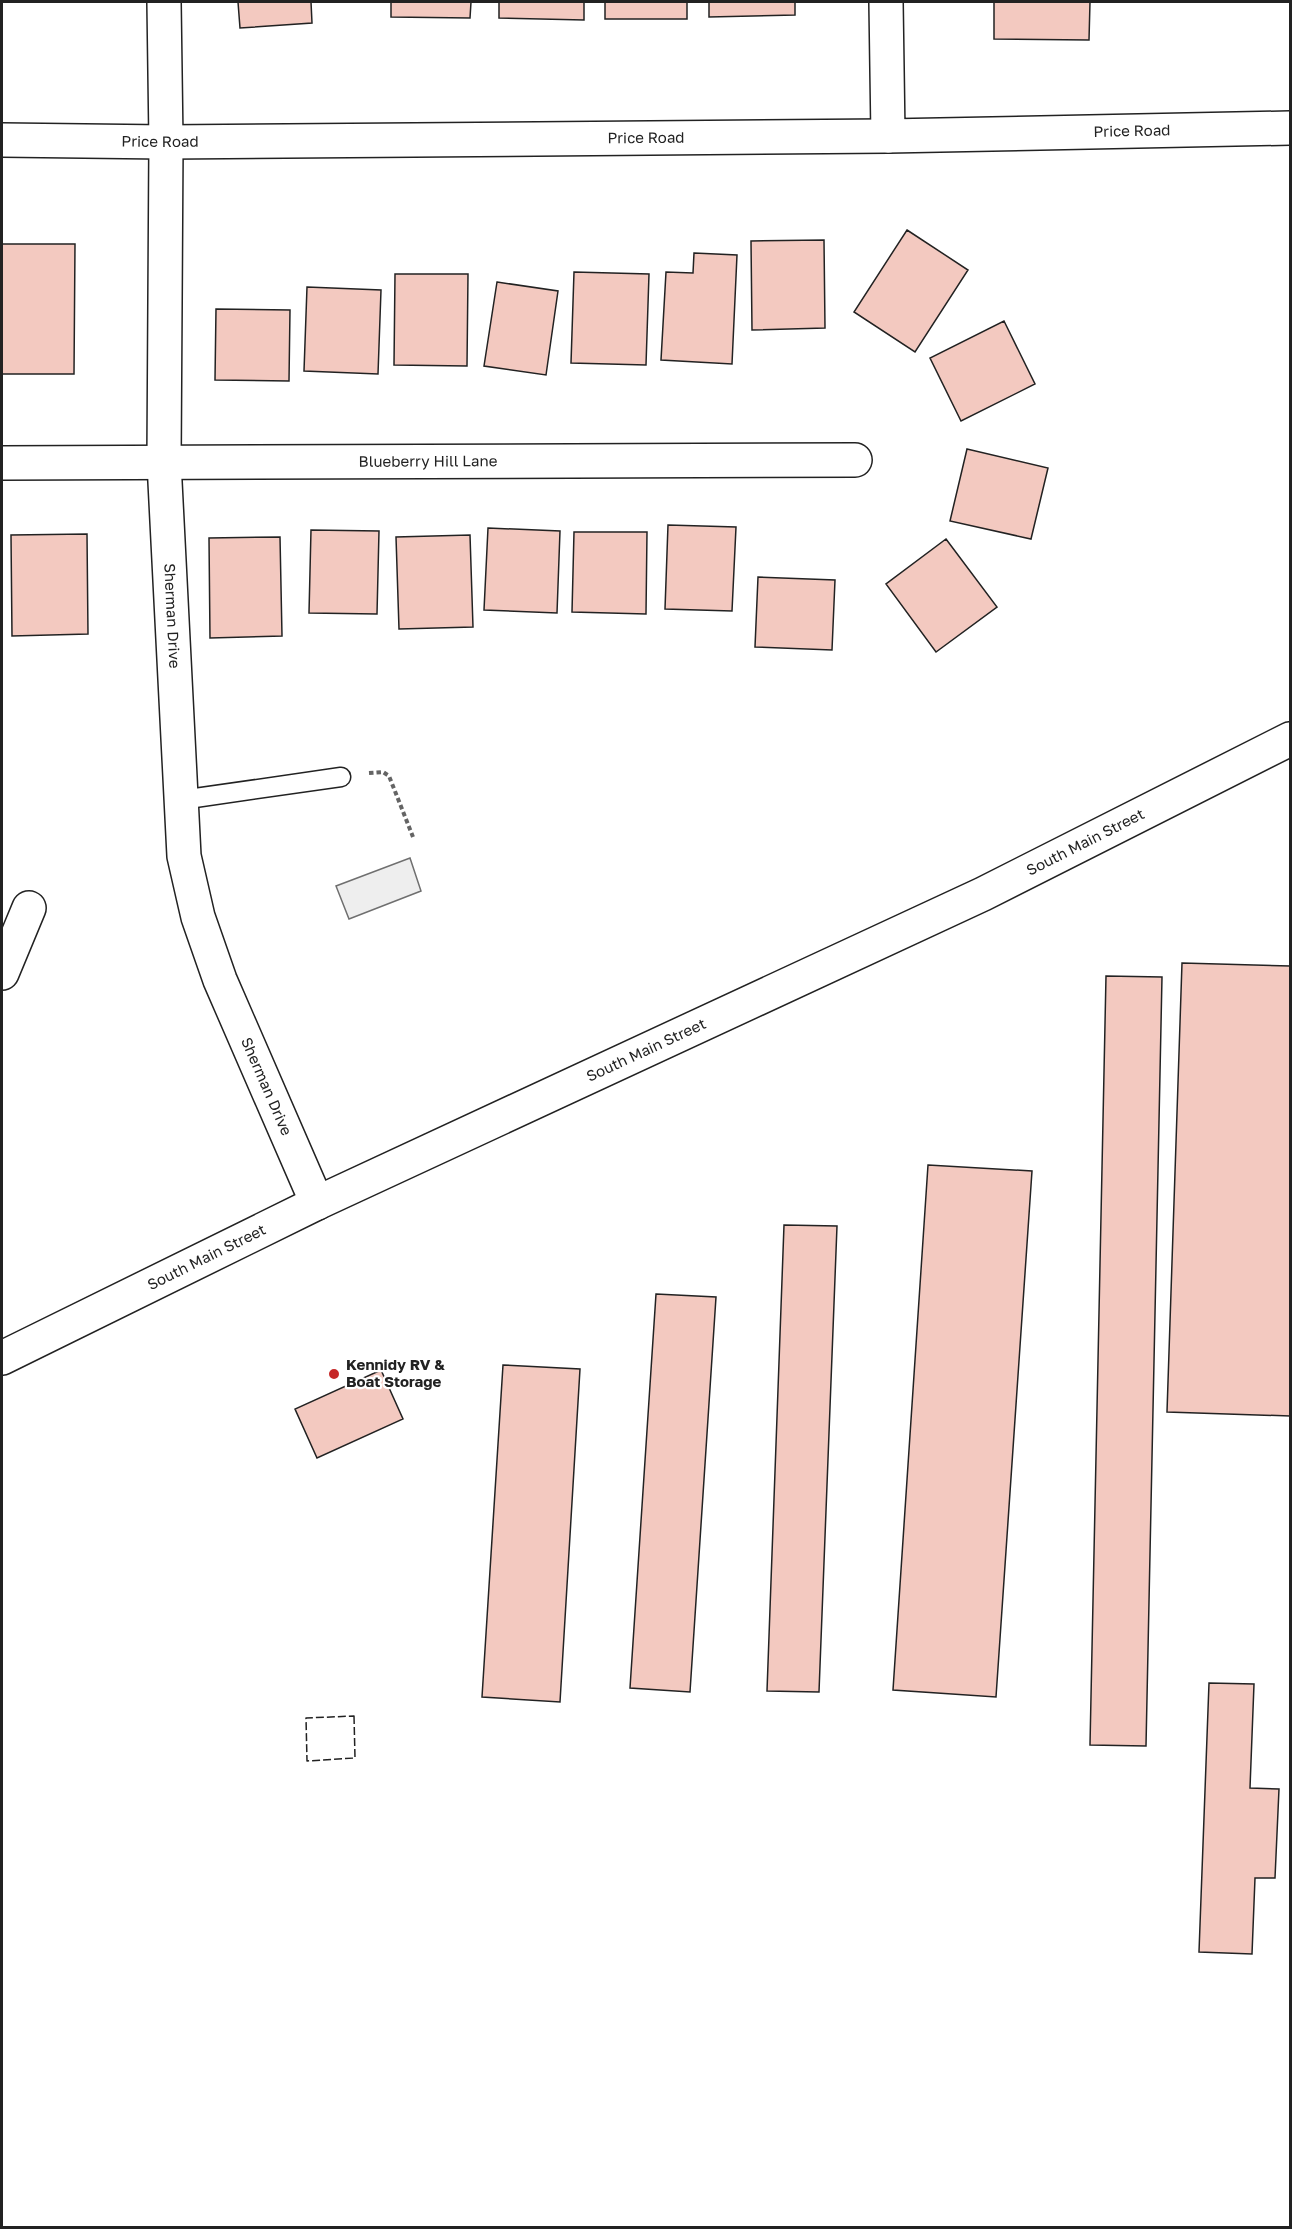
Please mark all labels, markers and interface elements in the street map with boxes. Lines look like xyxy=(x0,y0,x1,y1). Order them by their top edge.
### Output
street label: Price Road xyxy=(1093,120,1171,140)
street label: Price Road xyxy=(607,128,685,146)
street label: Price Road xyxy=(121,131,199,150)
street label: Blueberry Hill Lane xyxy=(359,451,498,470)
street label: Sherman Drive xyxy=(161,563,184,669)
street label: South Main Street xyxy=(1023,804,1147,879)
street label: South Main Street xyxy=(583,1014,708,1085)
street label: Sherman Drive xyxy=(238,1034,297,1138)
street label: South Main Street xyxy=(144,1220,268,1293)
place label: Kennidy RV & Boat Storage xyxy=(346,1355,445,1390)
marker: Kennidy RV & Boat Storage xyxy=(327,1367,341,1381)

